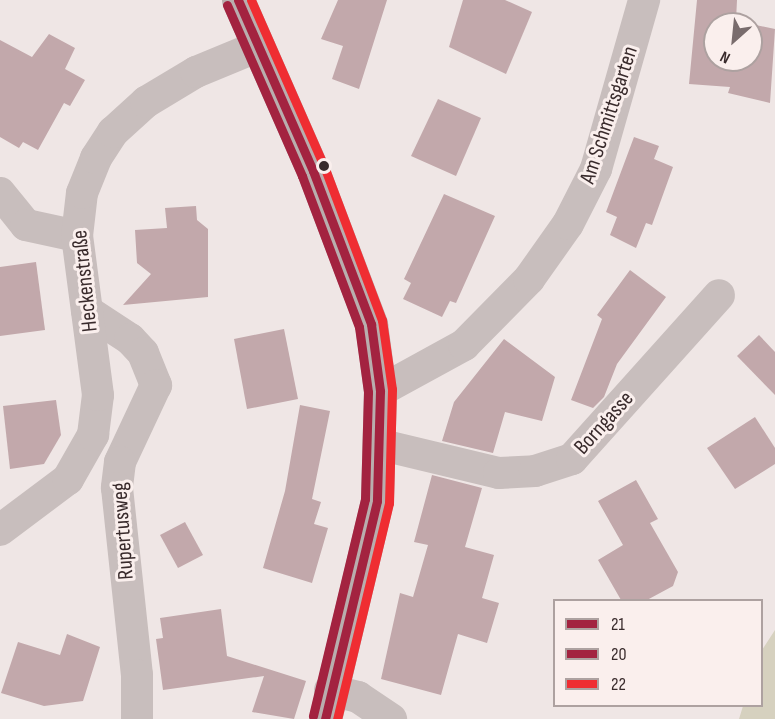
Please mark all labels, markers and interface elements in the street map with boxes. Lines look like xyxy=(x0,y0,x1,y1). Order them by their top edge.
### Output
north arrow xyxy=(703,12,763,72)
street label: Am Schmittsgarten xyxy=(574,43,644,187)
text: N xyxy=(717,46,734,67)
unlabelled marker xyxy=(318,160,330,172)
street label: Heckenstraße xyxy=(67,229,103,333)
street label: Borngasse xyxy=(569,386,639,460)
street label: Rupertusweg xyxy=(106,481,140,581)
legend xyxy=(553,599,763,707)
text: 21 xyxy=(611,614,625,635)
text: 20 xyxy=(611,644,626,665)
text: 22 xyxy=(611,674,626,695)

